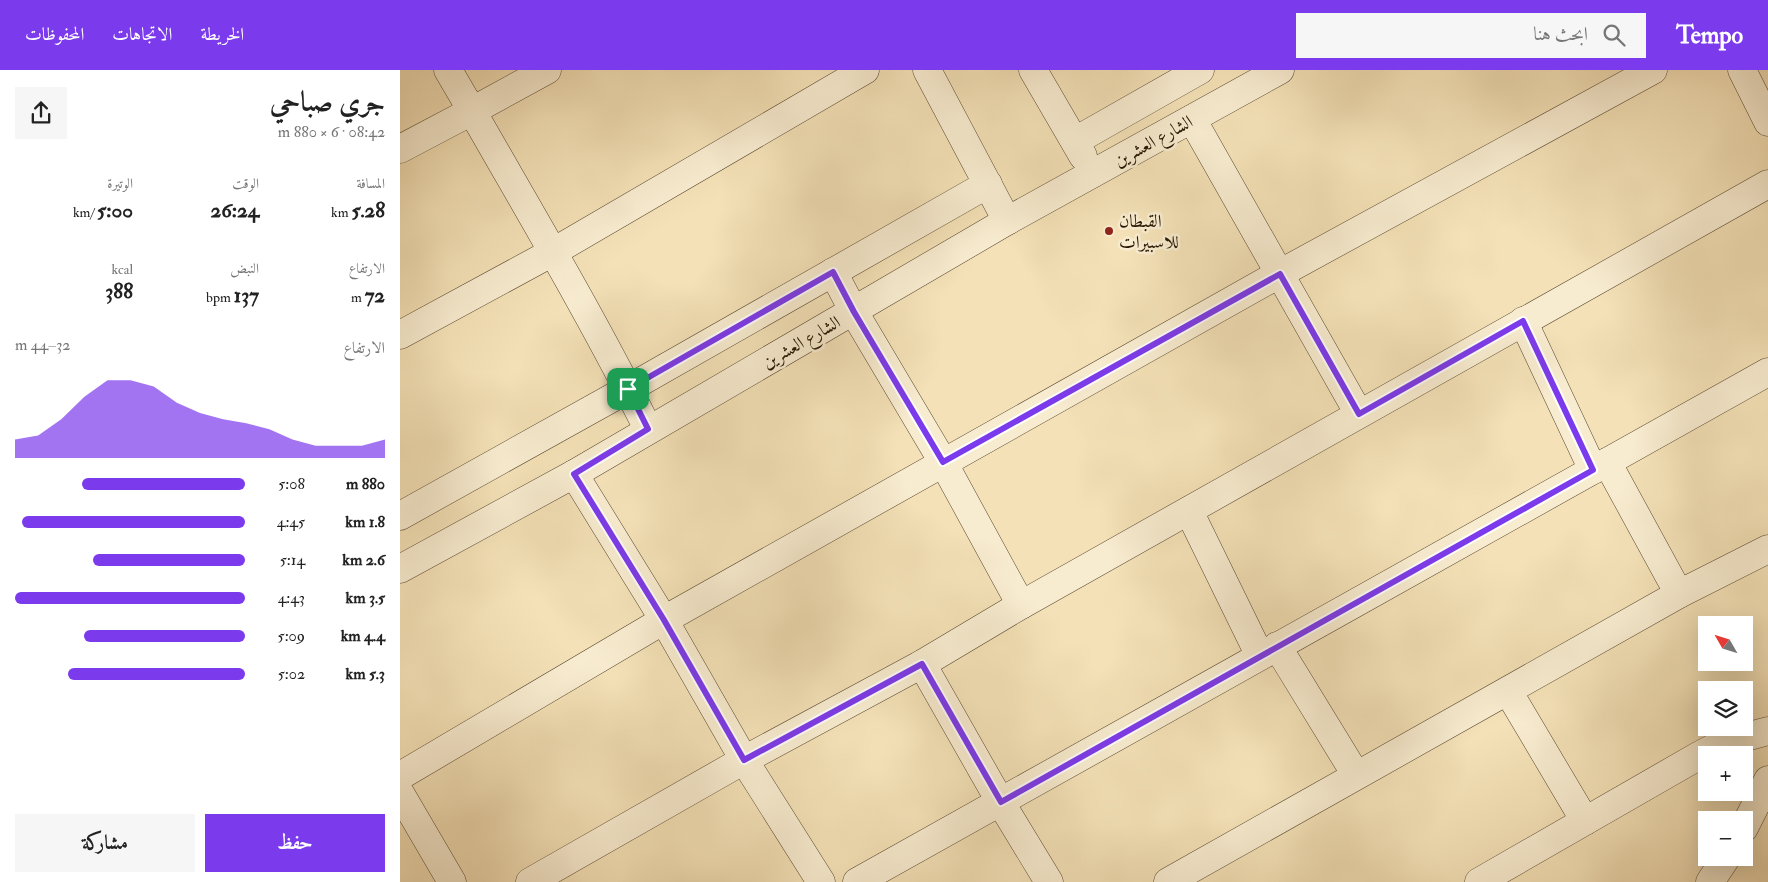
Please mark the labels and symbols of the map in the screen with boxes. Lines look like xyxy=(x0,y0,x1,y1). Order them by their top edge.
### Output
street label: الشارع العشرين xyxy=(1110,110,1198,175)
place label: القبطان للاسبيرات xyxy=(1119,210,1179,254)
marker: القبطان للاسبيرات xyxy=(1103,225,1115,237)
street label: الشارع العشرين xyxy=(758,311,846,377)
pin xyxy=(607,368,649,410)
north arrow xyxy=(1698,616,1752,671)

